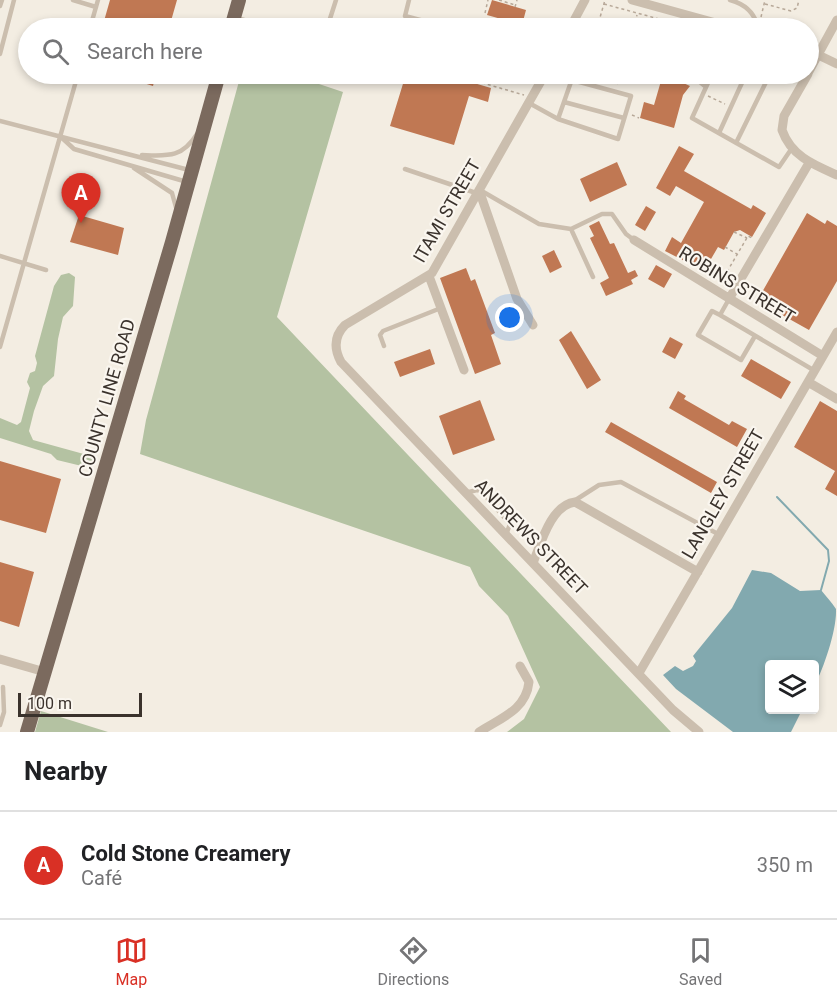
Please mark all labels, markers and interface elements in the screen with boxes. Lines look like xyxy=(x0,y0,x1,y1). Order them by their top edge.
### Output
search box xyxy=(18,18,819,84)
icon: search xyxy=(39,35,72,68)
text: Search here xyxy=(87,39,203,64)
street label: ITAMI STREET xyxy=(409,155,485,266)
pin: A xyxy=(62,174,100,223)
street label: ROBINS STREET xyxy=(675,242,799,328)
your location xyxy=(495,303,524,332)
street label: COUNTY LINE ROAD xyxy=(74,316,139,479)
street label: LANGLEY STREET xyxy=(677,425,768,562)
street label: ANDREWS STREET xyxy=(471,474,592,599)
map controls xyxy=(765,660,819,714)
button: layers xyxy=(765,660,819,714)
scale bar xyxy=(18,690,142,718)
text: 100 m xyxy=(27,694,72,713)
text: Nearby xyxy=(24,756,107,786)
text: Cold Stone Creamery xyxy=(81,841,290,866)
text: A xyxy=(37,853,50,877)
text: 350 m xyxy=(757,853,813,877)
text: Café xyxy=(81,866,122,890)
tab: Map xyxy=(115,934,148,989)
tab: Directions xyxy=(377,934,449,989)
tab: Saved xyxy=(679,934,722,989)

